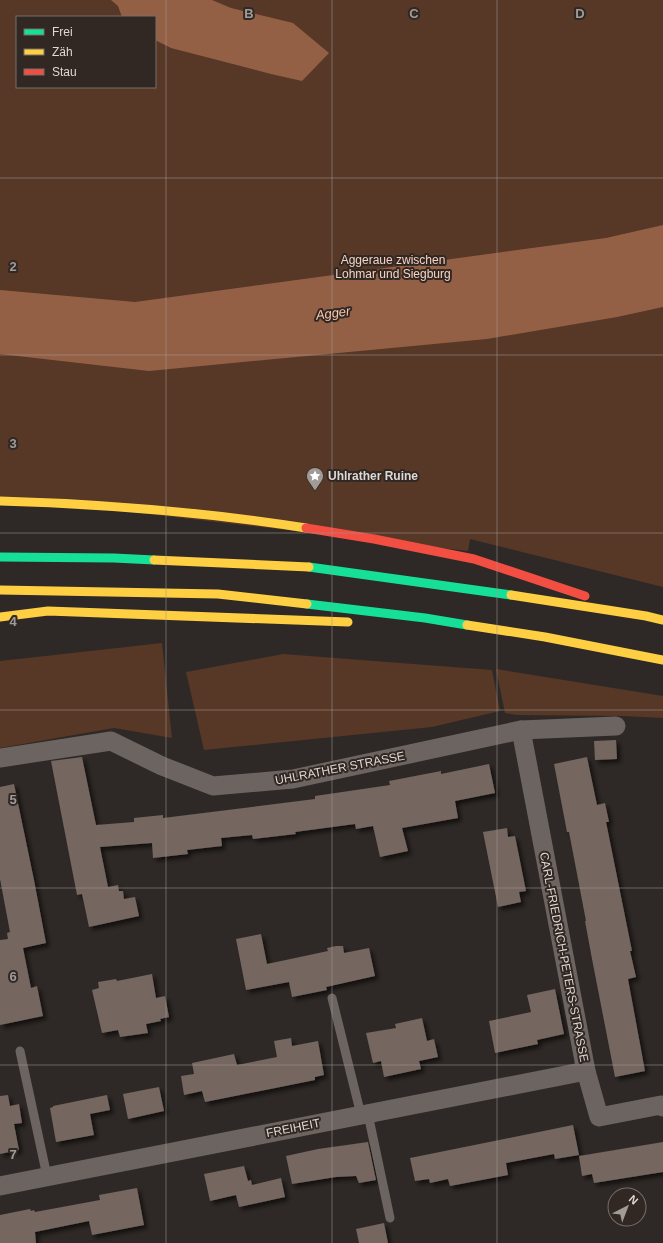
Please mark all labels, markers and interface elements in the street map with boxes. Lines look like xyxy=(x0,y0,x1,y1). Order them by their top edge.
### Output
text: B xyxy=(244,6,254,21)
text: C xyxy=(409,6,419,21)
text: D xyxy=(575,6,585,21)
legend xyxy=(16,16,156,88)
text: Frei xyxy=(52,25,73,39)
text: Zäh xyxy=(52,45,73,59)
text: Stau xyxy=(52,65,77,79)
park label: Aggeraue zwischen Lohmar und Siegburg xyxy=(335,253,451,281)
text: 2 xyxy=(9,259,17,274)
water label: Agger xyxy=(314,303,352,323)
text: 3 xyxy=(9,436,17,451)
place icon: Uhlrather Ruine xyxy=(305,466,325,491)
place label: Uhlrather Ruine xyxy=(328,469,418,483)
text: 4 xyxy=(9,614,17,629)
street label: UHLRATHER STRASSE xyxy=(274,749,406,787)
text: 5 xyxy=(9,792,17,807)
street label: CARL-FRIEDRICH-PETERS-STRASSE xyxy=(537,851,591,1063)
text: 6 xyxy=(9,969,17,984)
street label: FREIHEIT xyxy=(265,1116,322,1140)
text: 7 xyxy=(9,1147,17,1162)
north arrow xyxy=(607,1187,647,1227)
text: N xyxy=(627,1192,641,1207)

